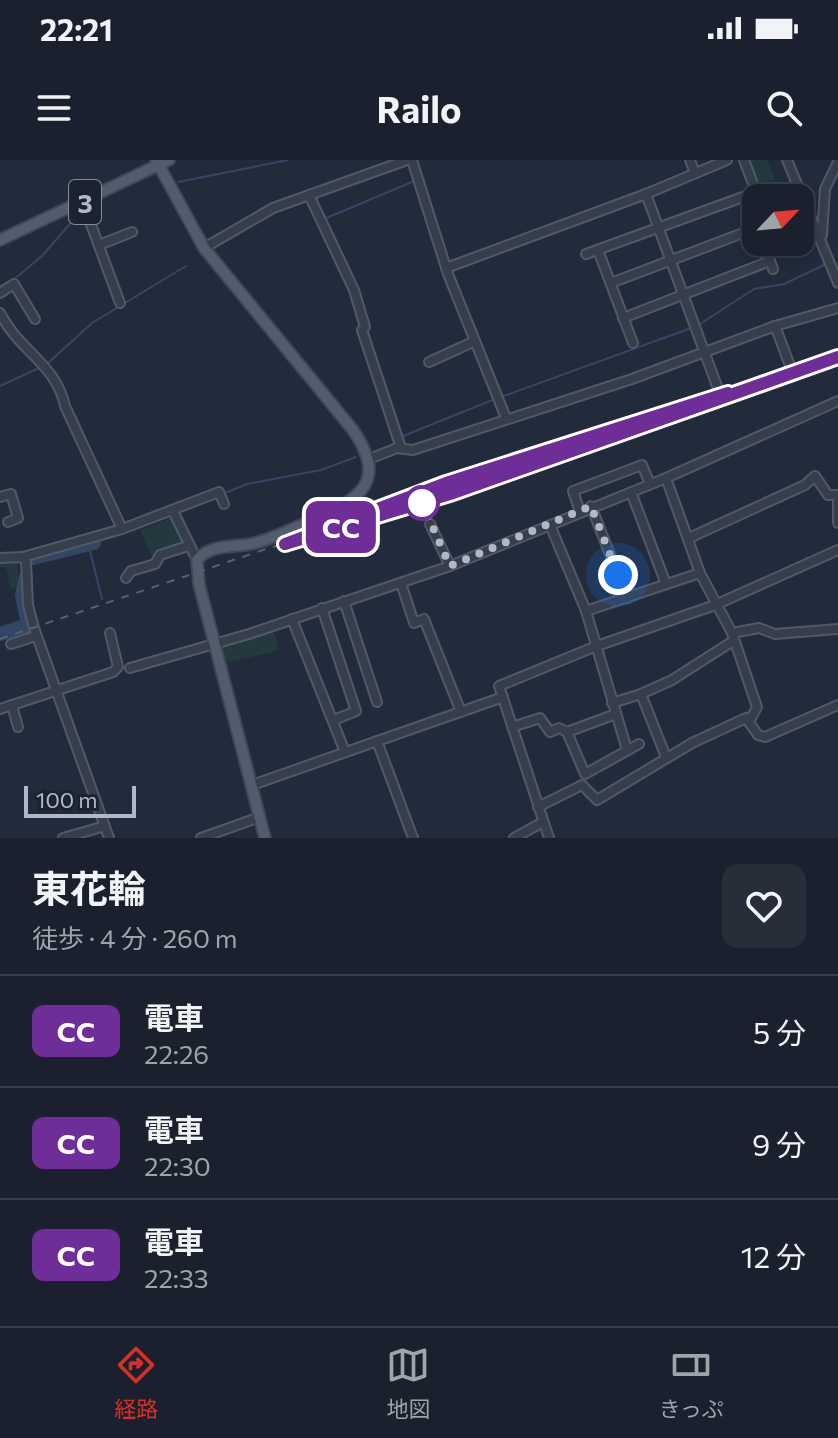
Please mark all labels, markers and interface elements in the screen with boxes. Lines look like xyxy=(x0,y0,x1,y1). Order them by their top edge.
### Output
text: 22:21 xyxy=(40,10,113,47)
icon: menu xyxy=(32,86,76,130)
text: Railo xyxy=(377,86,462,130)
icon: search xyxy=(762,86,806,130)
road number: 3 xyxy=(69,180,101,224)
north arrow xyxy=(742,184,814,256)
map controls xyxy=(742,184,814,256)
unlabelled marker xyxy=(405,486,439,520)
line badge: CC xyxy=(305,501,377,553)
text: CC xyxy=(322,510,360,544)
your location xyxy=(598,555,638,595)
scale bar xyxy=(24,782,136,818)
text: 100 m xyxy=(36,786,98,813)
text: 東花輪 xyxy=(32,864,146,911)
button: heart xyxy=(722,864,806,948)
text: 徒歩 · 4 分 · 260 m xyxy=(32,922,238,953)
text: 電車 xyxy=(144,998,204,1035)
text: 5 分 xyxy=(753,1013,806,1050)
text: CC xyxy=(57,1014,95,1048)
text: 22:26 xyxy=(144,1038,209,1069)
text: 電車 xyxy=(144,1110,204,1147)
text: 9 分 xyxy=(752,1125,806,1162)
text: CC xyxy=(57,1126,95,1160)
text: 22:30 xyxy=(144,1150,211,1181)
text: 電車 xyxy=(144,1222,204,1259)
text: 12 分 xyxy=(741,1237,806,1274)
text: CC xyxy=(57,1238,95,1272)
text: 22:33 xyxy=(144,1262,209,1293)
tab: 経路 xyxy=(114,1343,158,1423)
tab: 地図 xyxy=(386,1343,430,1423)
tab: きっぷ xyxy=(659,1343,724,1423)

